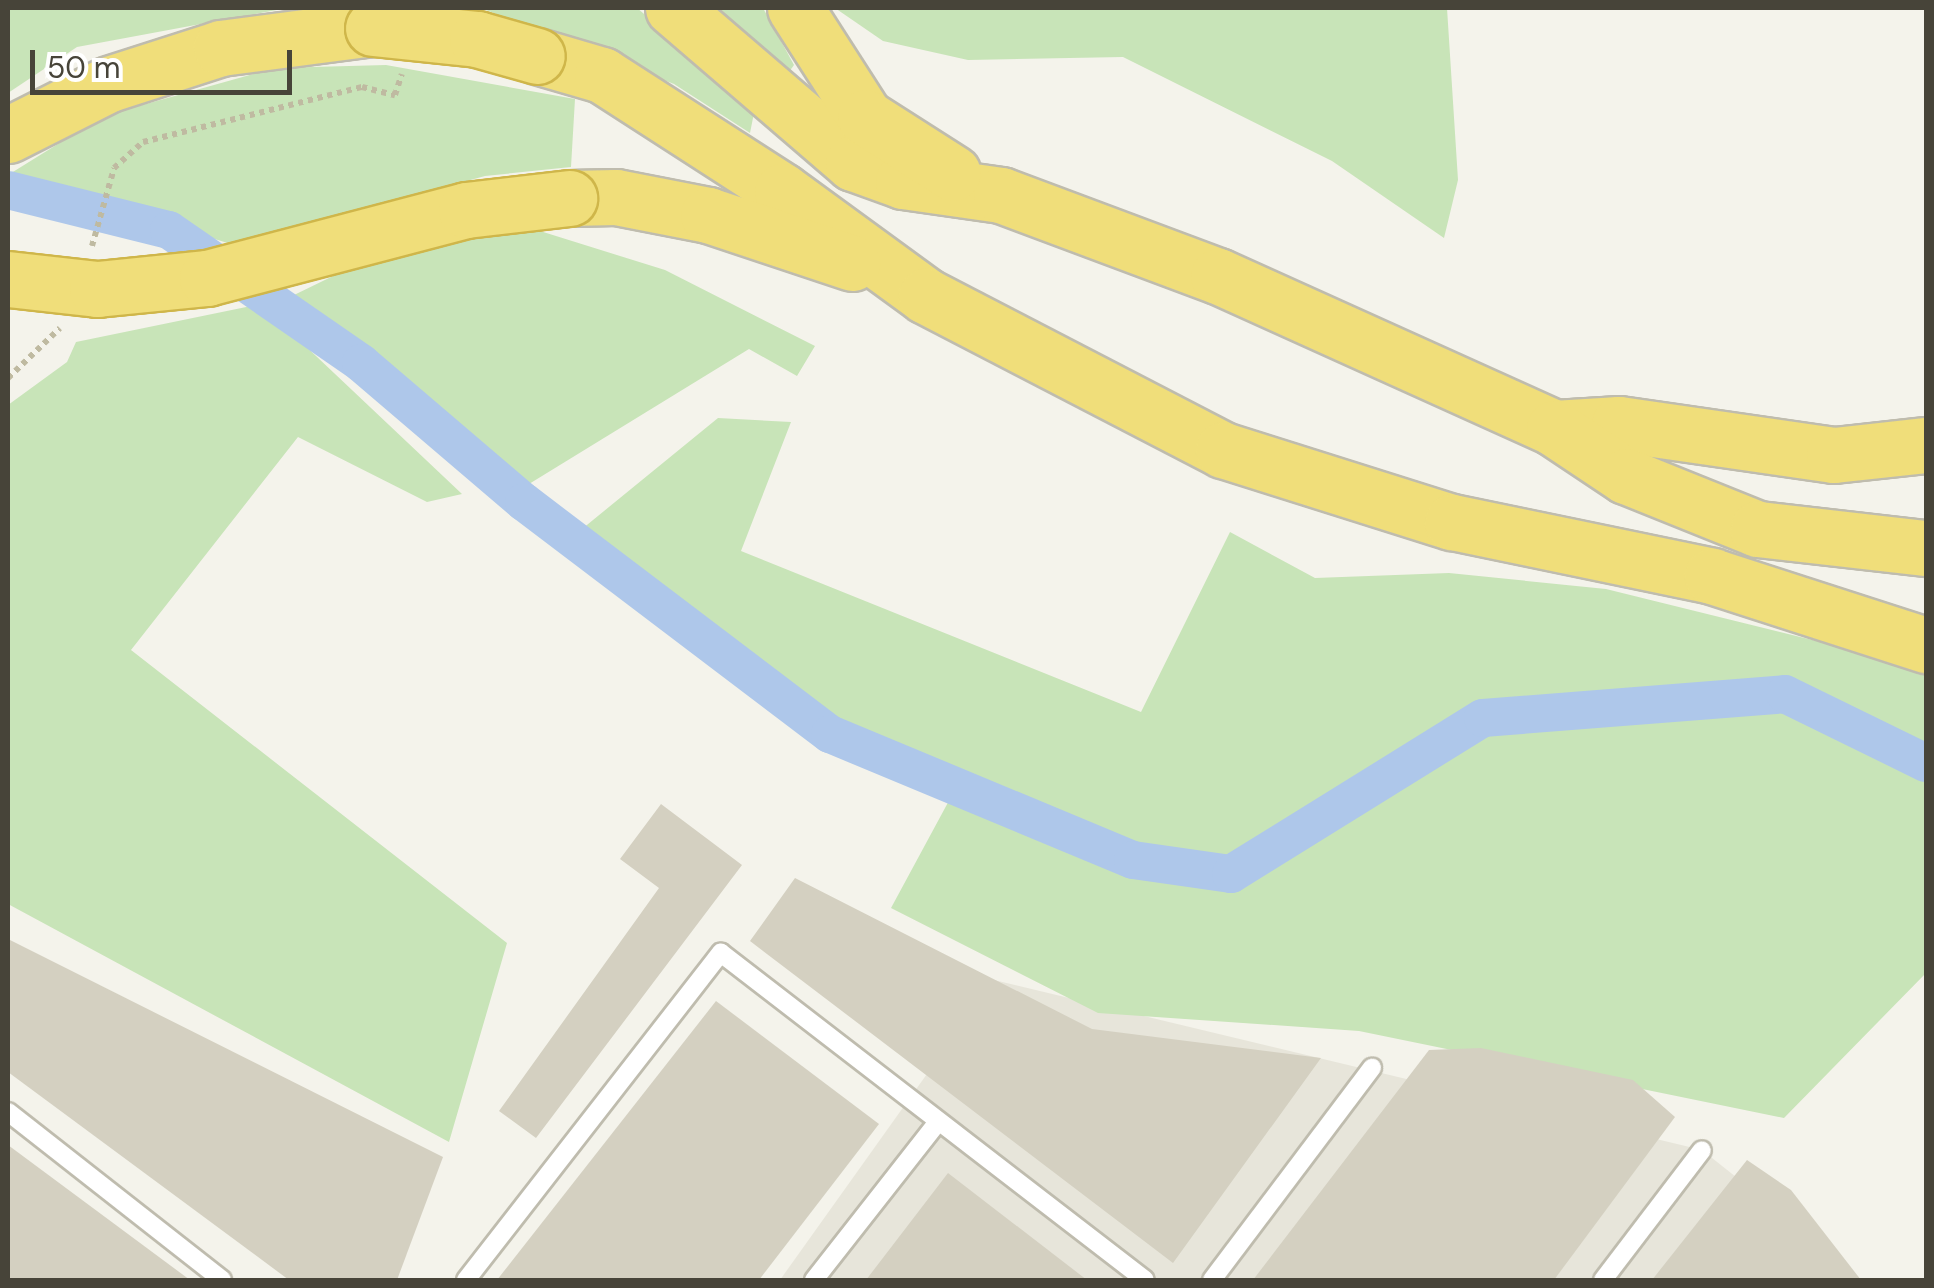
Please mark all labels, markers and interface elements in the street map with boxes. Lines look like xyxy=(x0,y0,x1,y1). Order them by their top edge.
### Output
scale bar xyxy=(35,30,298,92)
text: 50 m xyxy=(47,48,121,87)

